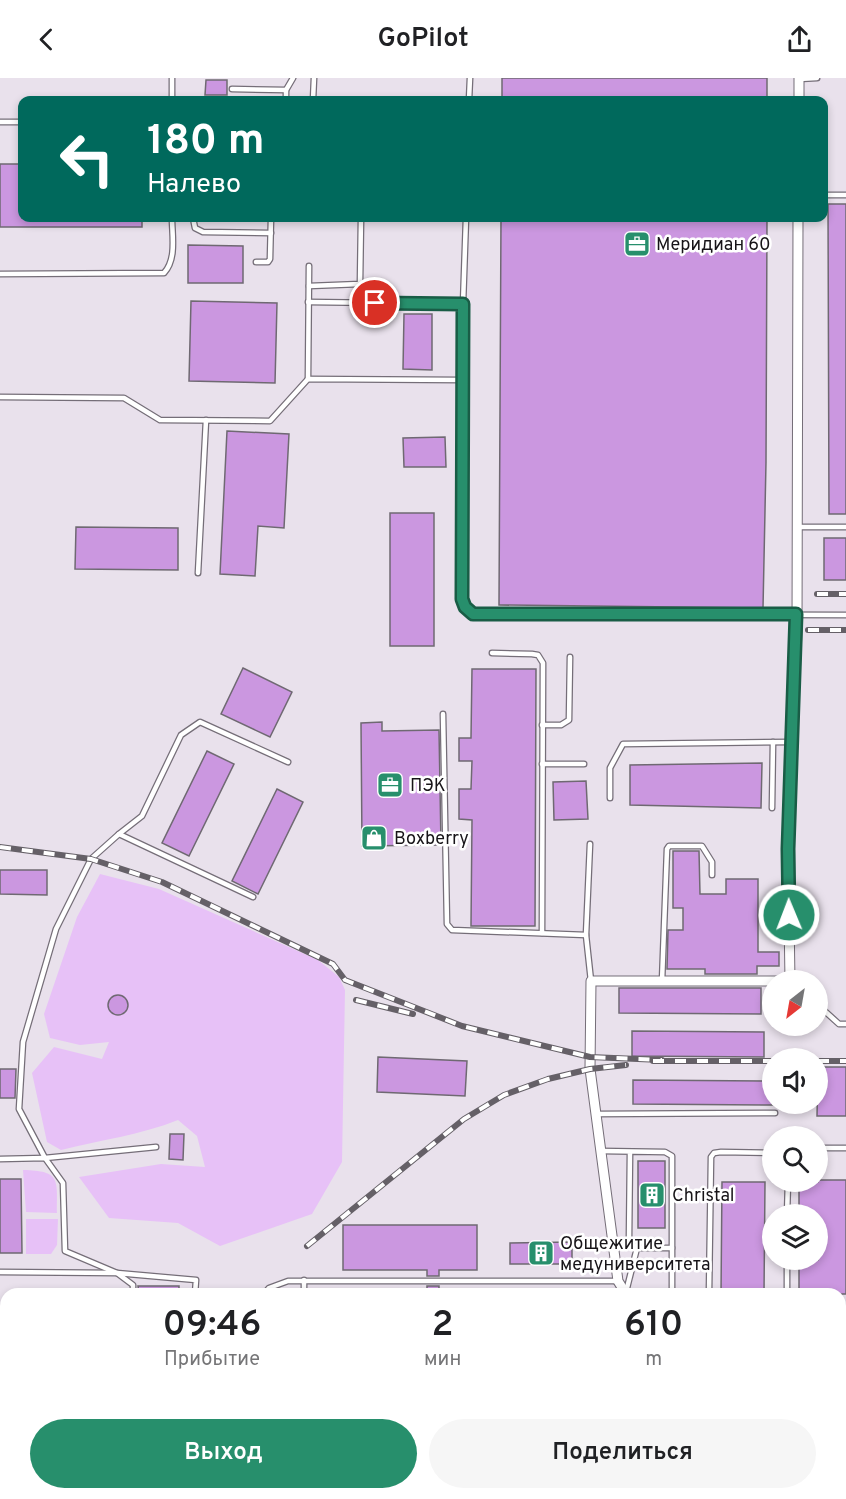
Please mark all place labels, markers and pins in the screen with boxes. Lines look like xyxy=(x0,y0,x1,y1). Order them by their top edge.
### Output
office icon: Меридиан 60 xyxy=(622,229,652,259)
place label: Меридиан 60 xyxy=(656,234,771,257)
pin xyxy=(349,277,400,328)
office icon: ПЭК xyxy=(375,770,405,800)
place label: ПЭК xyxy=(410,775,446,798)
shop icon: Boxberry xyxy=(359,823,389,853)
place label: Boxberry xyxy=(394,828,469,851)
building icon: Christal xyxy=(637,1180,667,1210)
place label: Christal xyxy=(672,1185,735,1208)
place label: Общежитие медуниверситета xyxy=(560,1233,710,1277)
building icon: Общежитие медуниверситета xyxy=(526,1238,556,1268)

